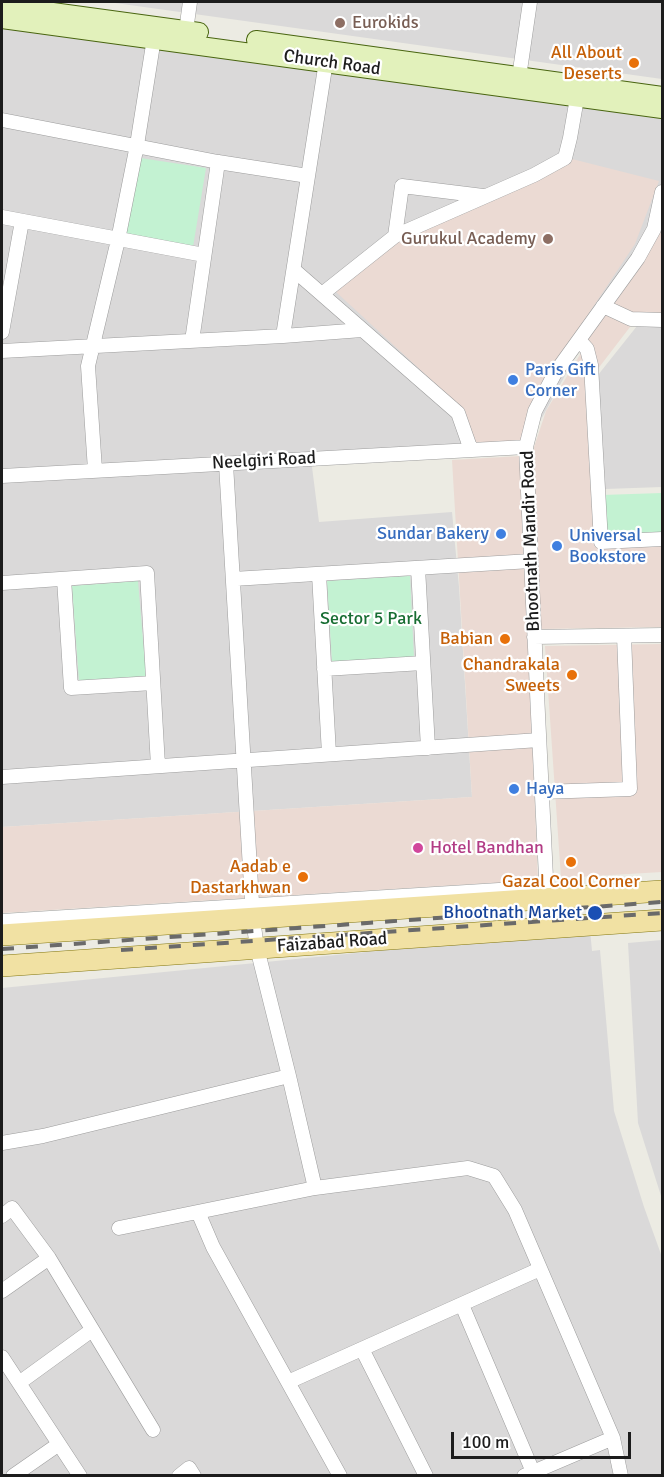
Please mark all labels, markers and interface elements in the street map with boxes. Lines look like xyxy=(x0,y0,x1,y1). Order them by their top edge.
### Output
place label: Eurokids xyxy=(352,12,419,34)
marker: Eurokids xyxy=(333,16,347,30)
place label: All About Deserts xyxy=(551,42,622,84)
street label: Church Road xyxy=(282,46,382,80)
marker: All About Deserts xyxy=(627,56,641,70)
place label: Gurukul Academy xyxy=(401,228,536,250)
marker: Gurukul Academy xyxy=(541,232,555,246)
place label: Paris Gift Corner xyxy=(525,359,596,401)
marker: Paris Gift Corner xyxy=(506,373,520,387)
street label: Neelgiri Road xyxy=(211,447,317,475)
street label: Bhootnath Mandir Road xyxy=(517,450,545,632)
place label: Sundar Bakery xyxy=(377,523,489,545)
place label: Universal Bookstore xyxy=(569,525,646,568)
marker: Sundar Bakery xyxy=(494,527,508,541)
marker: Universal Bookstore xyxy=(550,539,564,553)
park label: Sector 5 Park xyxy=(320,608,422,630)
place label: Babian xyxy=(440,628,493,650)
marker: Babian xyxy=(498,632,512,646)
place label: Chandrakala Sweets xyxy=(463,654,560,696)
marker: Chandrakala Sweets xyxy=(565,668,579,682)
place label: Haya xyxy=(526,778,564,800)
marker: Haya xyxy=(507,782,521,796)
place label: Hotel Bandhan xyxy=(430,837,544,859)
marker: Hotel Bandhan xyxy=(411,841,425,855)
marker: Gazal Cool Corner xyxy=(564,855,578,869)
place label: Aadab e Dastarkhwan xyxy=(190,856,291,898)
marker: Aadab e Dastarkhwan xyxy=(296,870,310,884)
place label: Gazal Cool Corner xyxy=(502,871,640,893)
place label: Bhootnath Market xyxy=(443,902,582,924)
marker: Bhootnath Market xyxy=(586,904,604,922)
street label: Faizabad Road xyxy=(276,928,388,958)
scale bar xyxy=(454,1420,634,1458)
text: 100 m xyxy=(462,1431,509,1453)

